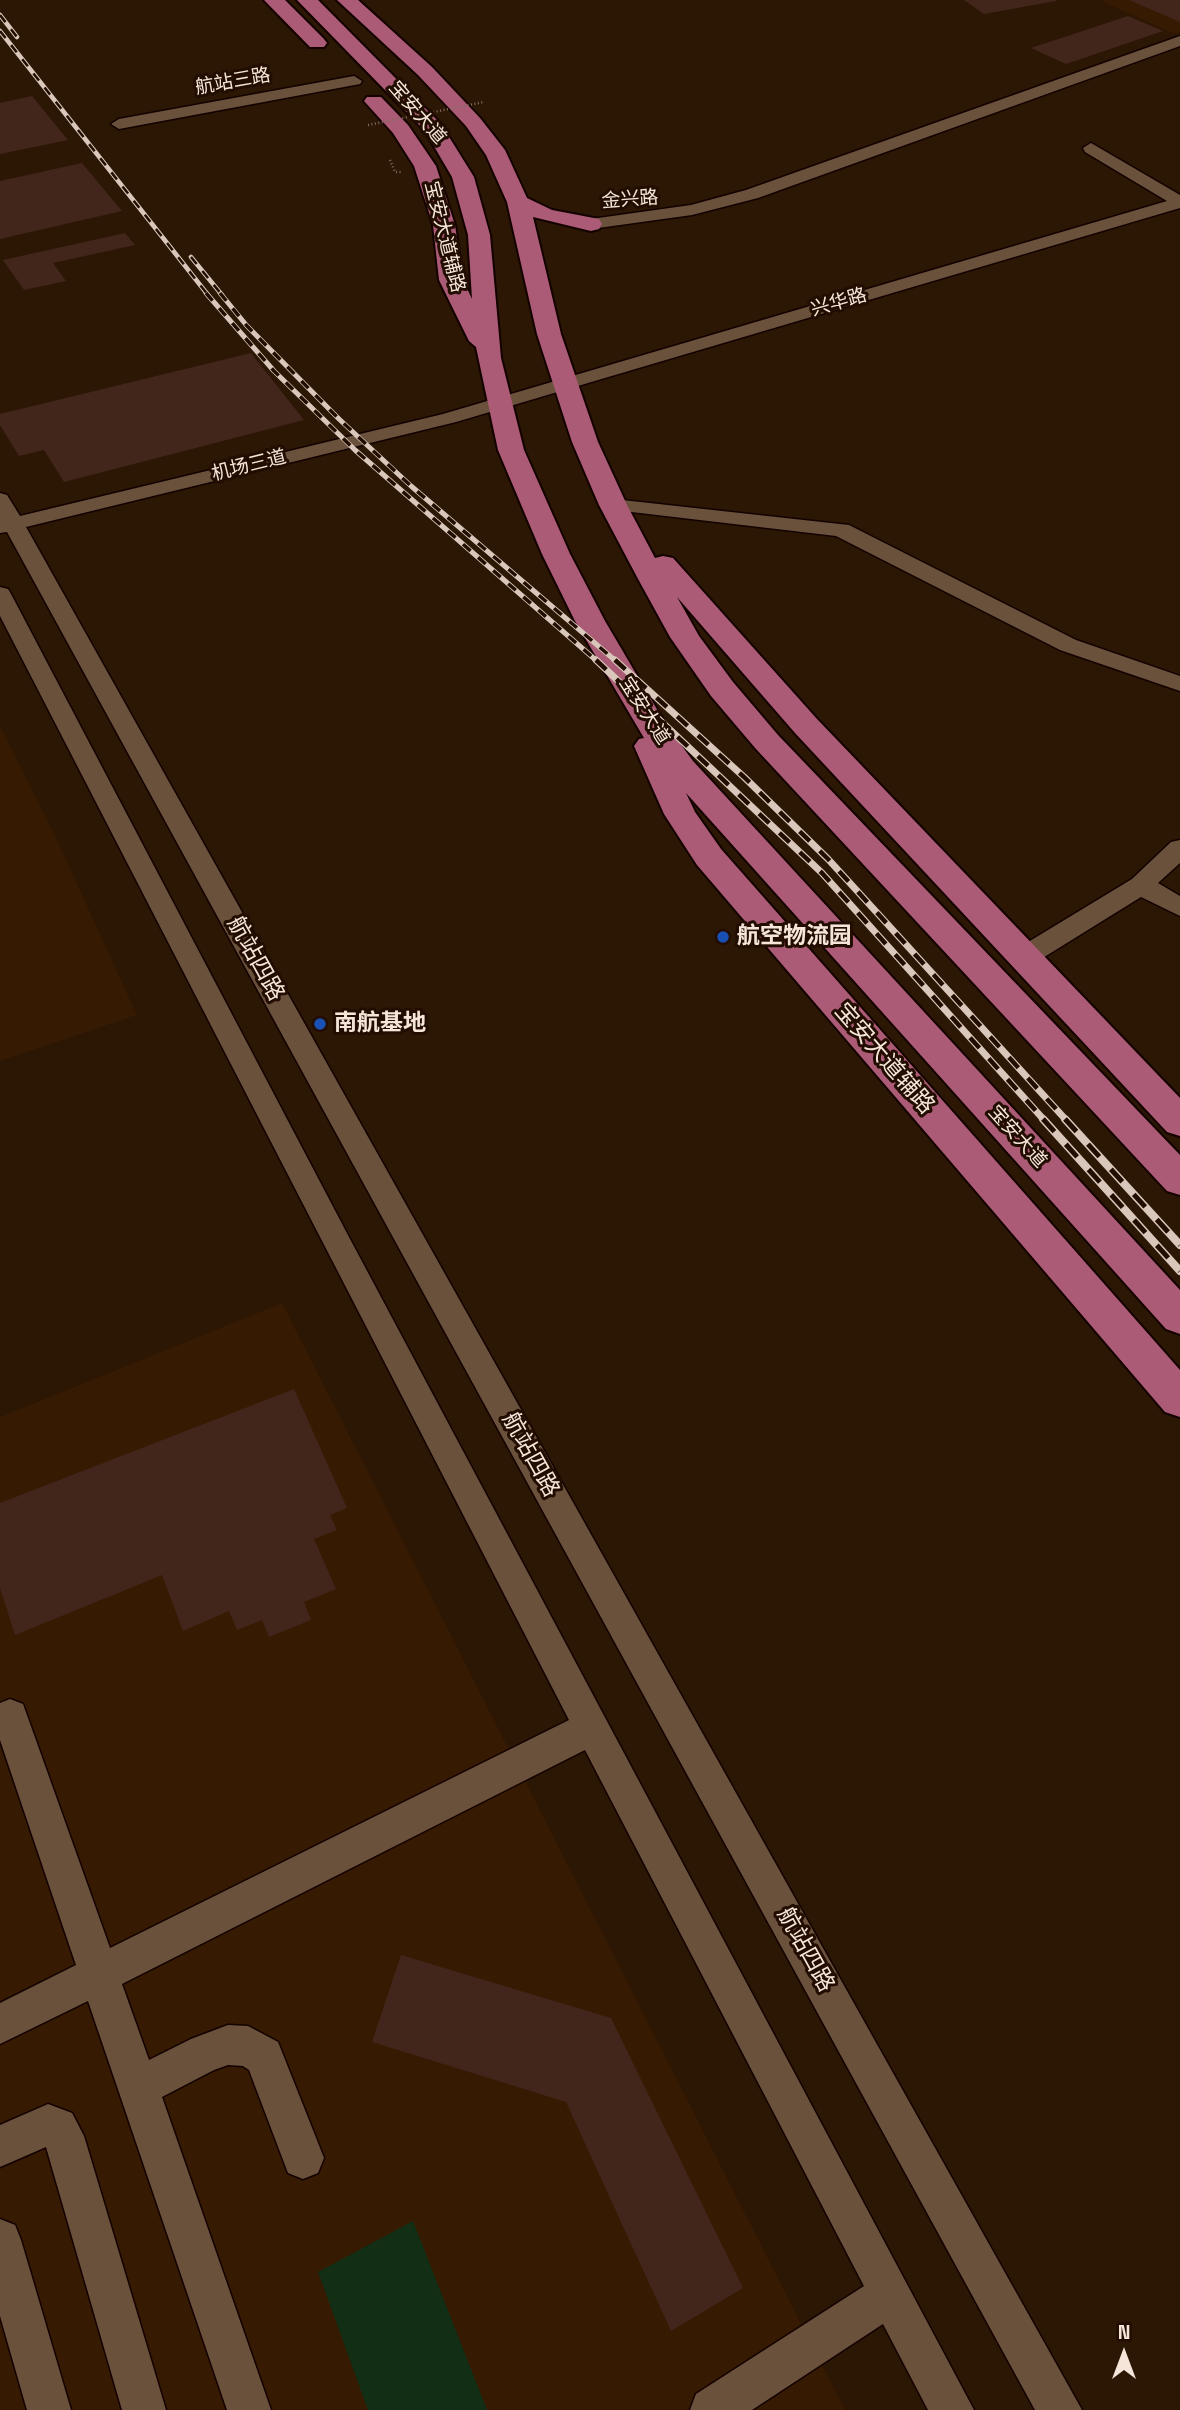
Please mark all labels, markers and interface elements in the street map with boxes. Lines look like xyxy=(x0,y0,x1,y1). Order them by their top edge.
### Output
street label: 航站三路 xyxy=(194,64,272,100)
street label: 宝安大道 xyxy=(383,77,451,149)
street label: 宝安大道辅路 xyxy=(419,179,469,295)
street label: 金兴路 xyxy=(601,187,659,213)
street label: 兴华路 xyxy=(808,284,870,322)
street label: 机场三道 xyxy=(209,446,289,486)
street label: 宝安大道 xyxy=(614,673,674,749)
street label: 航站四路 xyxy=(221,912,289,1006)
place label: 航空物流园 xyxy=(737,923,852,951)
marker: 航空物流园 xyxy=(715,929,731,945)
street label: 宝安大道辅路 xyxy=(828,998,940,1120)
place label: 南航基地 xyxy=(334,1010,426,1038)
marker: 南航基地 xyxy=(312,1016,328,1032)
street label: 宝安大道 xyxy=(983,1101,1051,1173)
street label: 航站四路 xyxy=(496,1408,564,1502)
street label: 航站四路 xyxy=(771,1903,839,1997)
north arrow xyxy=(1089,2319,1159,2389)
text: N xyxy=(1118,2320,1130,2345)

